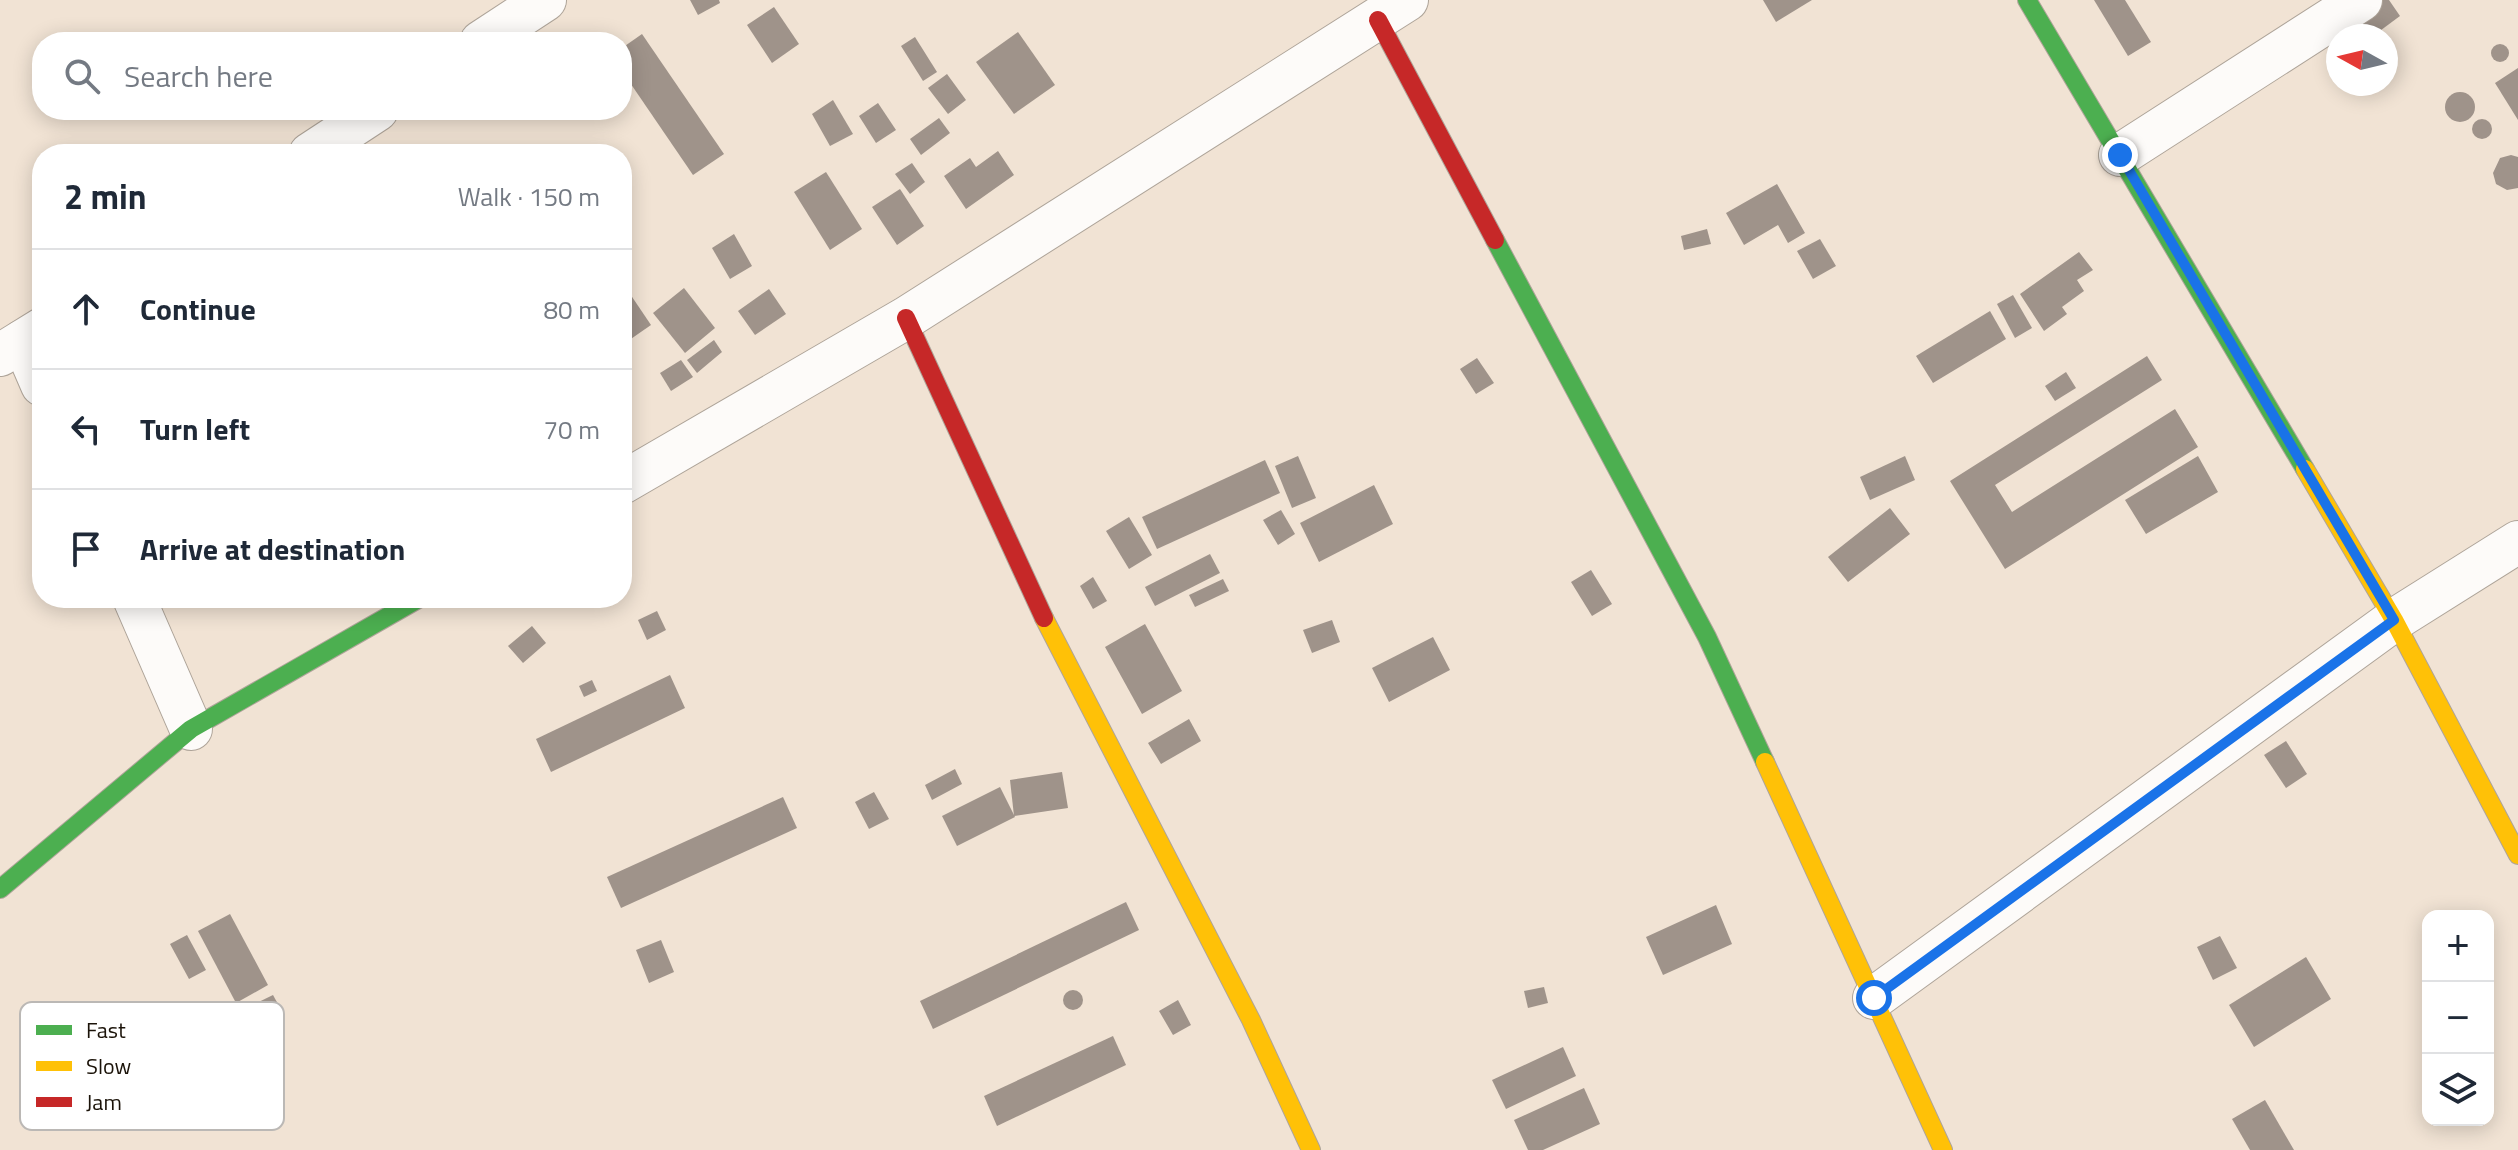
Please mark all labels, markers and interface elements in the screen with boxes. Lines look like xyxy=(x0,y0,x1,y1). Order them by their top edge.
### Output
north arrow xyxy=(2326,24,2398,96)
search box xyxy=(32,32,632,120)
text: Search here xyxy=(124,53,273,99)
icon: search xyxy=(60,54,104,98)
route end xyxy=(2102,137,2138,173)
text: 2 min xyxy=(64,170,147,222)
text: Walk · 150 m xyxy=(458,177,600,216)
text: Continue xyxy=(140,286,256,332)
icon: ahead xyxy=(64,287,108,331)
text: 80 m xyxy=(543,290,600,329)
text: Turn left xyxy=(140,406,250,452)
icon: left xyxy=(64,407,108,451)
text: 70 m xyxy=(543,410,600,449)
text: Arrive at destination xyxy=(140,526,405,572)
icon: arrive xyxy=(64,527,108,571)
map controls xyxy=(2422,910,2494,1126)
button: + xyxy=(2422,910,2494,982)
route start xyxy=(1856,980,1892,1016)
button: − xyxy=(2422,982,2494,1054)
legend xyxy=(20,1002,284,1130)
text: Fast xyxy=(86,1013,126,1047)
text: Slow xyxy=(86,1049,132,1083)
button: layers xyxy=(2422,1054,2494,1126)
text: Jam xyxy=(86,1085,122,1119)

